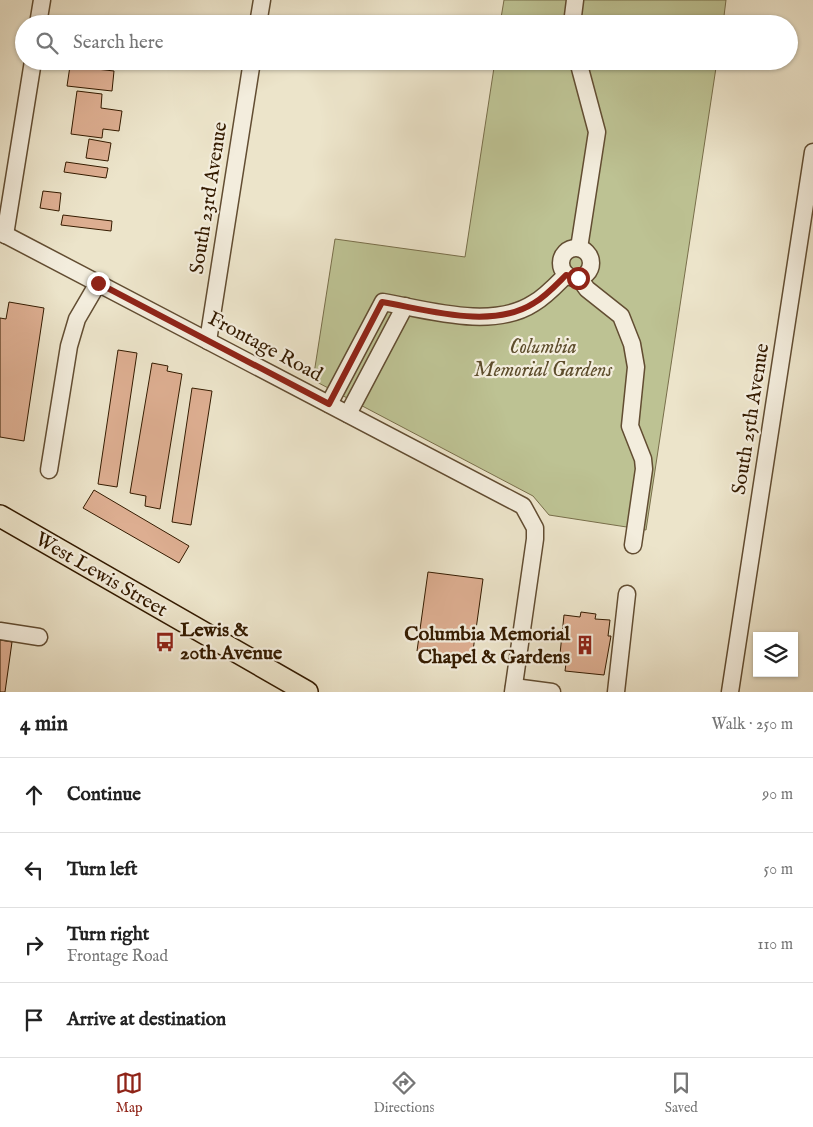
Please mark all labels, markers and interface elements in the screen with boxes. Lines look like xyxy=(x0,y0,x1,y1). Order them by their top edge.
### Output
search box xyxy=(15,15,798,70)
icon: search xyxy=(33,29,61,57)
text: Search here xyxy=(73,31,164,55)
street label: South 23rd Avenue xyxy=(185,120,233,276)
route start xyxy=(567,267,590,290)
route end xyxy=(87,272,110,295)
street label: Frontage Road xyxy=(203,306,327,388)
park label: Columbia Memorial Gardens xyxy=(474,335,612,383)
street label: South 25th Avenue xyxy=(727,342,775,496)
street label: West Lewis Street xyxy=(30,527,172,623)
place label: Lewis & 20th Avenue xyxy=(180,618,283,666)
place label: Columbia Memorial Chapel & Gardens xyxy=(404,622,571,670)
bus stop icon: Lewis & 20th Avenue xyxy=(154,631,176,653)
map controls xyxy=(753,632,798,677)
button: layers xyxy=(753,632,798,677)
building icon: Columbia Memorial Chapel & Gardens xyxy=(574,634,596,656)
text: 4 min xyxy=(20,711,68,738)
text: Walk · 250 m xyxy=(711,715,793,735)
icon: ahead xyxy=(20,781,48,809)
text: Continue xyxy=(67,783,141,807)
text: 90 m xyxy=(762,785,793,805)
icon: left xyxy=(20,856,48,884)
text: Turn left xyxy=(67,858,138,882)
text: 50 m xyxy=(764,860,793,880)
text: Turn right xyxy=(67,923,149,947)
icon: right xyxy=(20,931,48,959)
text: 110 m xyxy=(757,935,793,955)
text: Frontage Road xyxy=(67,947,168,967)
icon: arrive xyxy=(20,1006,48,1034)
text: Arrive at destination xyxy=(67,1008,226,1032)
tab: Map xyxy=(115,1069,143,1117)
tab: Directions xyxy=(373,1069,434,1117)
tab: Saved xyxy=(665,1069,698,1117)

